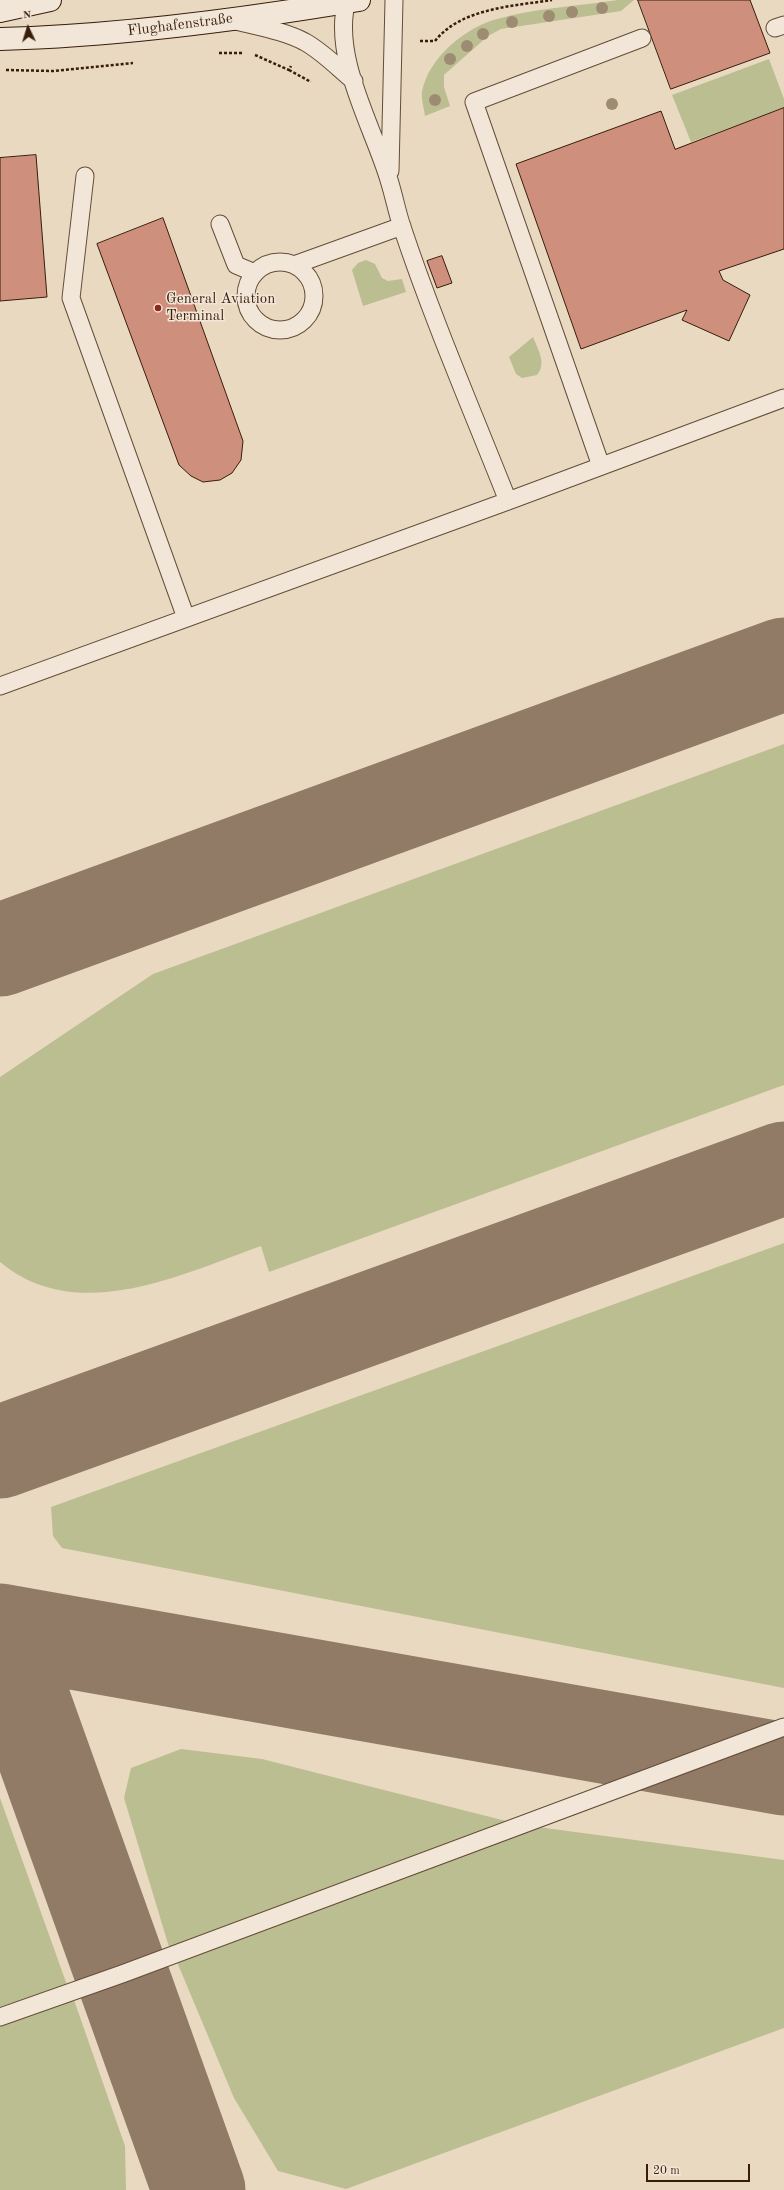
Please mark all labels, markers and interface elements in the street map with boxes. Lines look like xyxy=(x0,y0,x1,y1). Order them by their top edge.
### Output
north arrow xyxy=(8,8,48,48)
text: N xyxy=(23,10,32,21)
street label: Flughafenstraße xyxy=(126,10,234,40)
place label: General Aviation Terminal xyxy=(166,290,275,325)
marker: General Aviation Terminal xyxy=(153,303,163,313)
scale bar xyxy=(648,2156,752,2182)
text: 20 m xyxy=(653,2165,680,2177)

